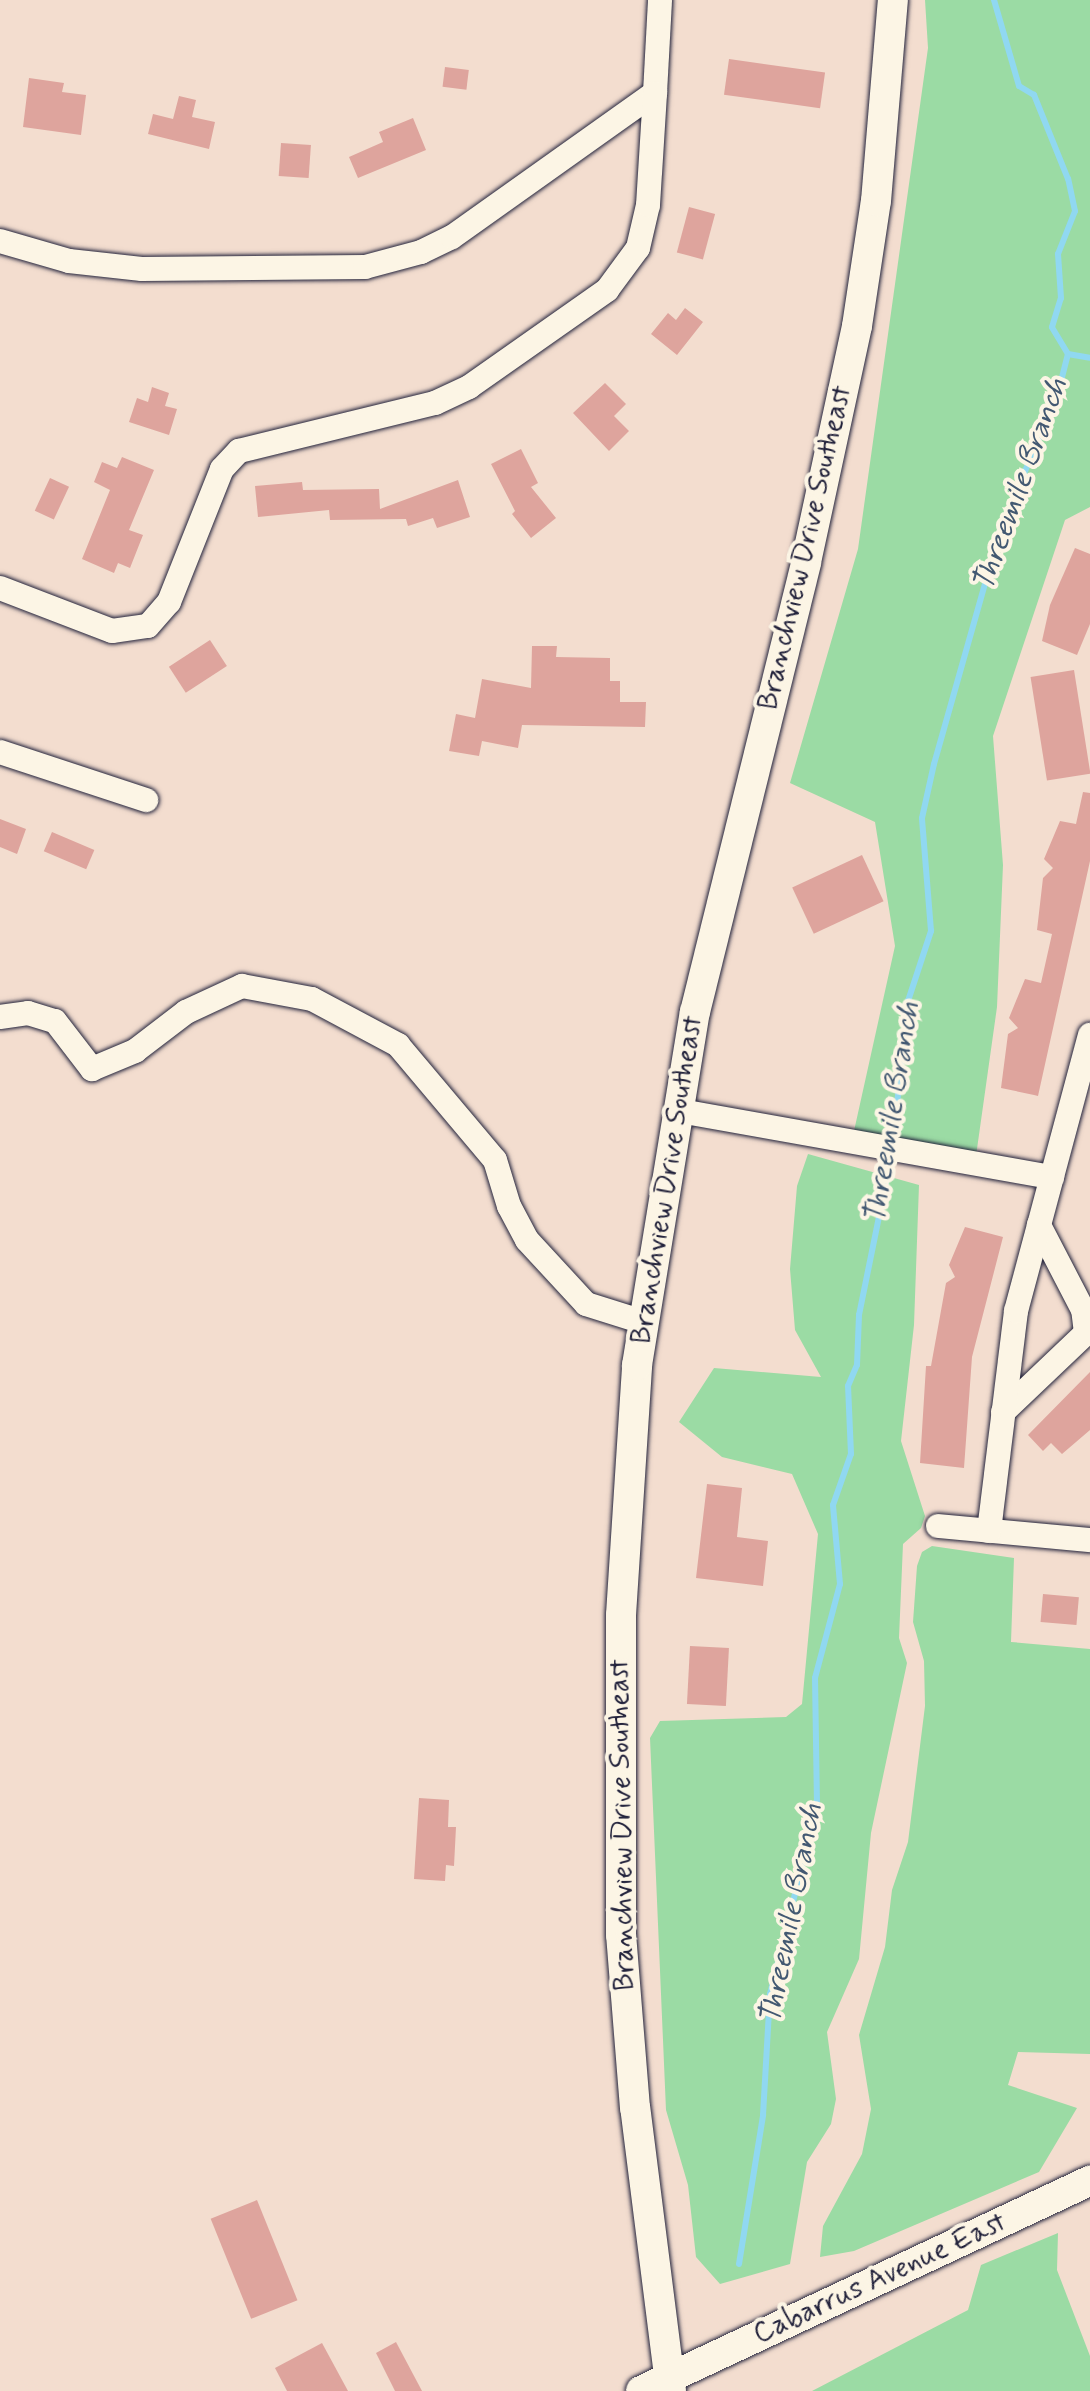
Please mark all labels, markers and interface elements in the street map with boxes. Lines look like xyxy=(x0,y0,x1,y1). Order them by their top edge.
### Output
water label: Threemile Branch xyxy=(964,370,1078,600)
street label: Branchview Drive Southeast xyxy=(753,385,859,711)
water label: Threemile Branch xyxy=(857,996,929,1230)
street label: Branchview Drive Southeast xyxy=(626,1016,710,1344)
street label: Branchview Drive Southeast xyxy=(603,1661,643,1989)
water label: Threemile Branch xyxy=(752,1797,832,2031)
street label: Cabarrus Avenue East xyxy=(751,2207,1009,2351)

